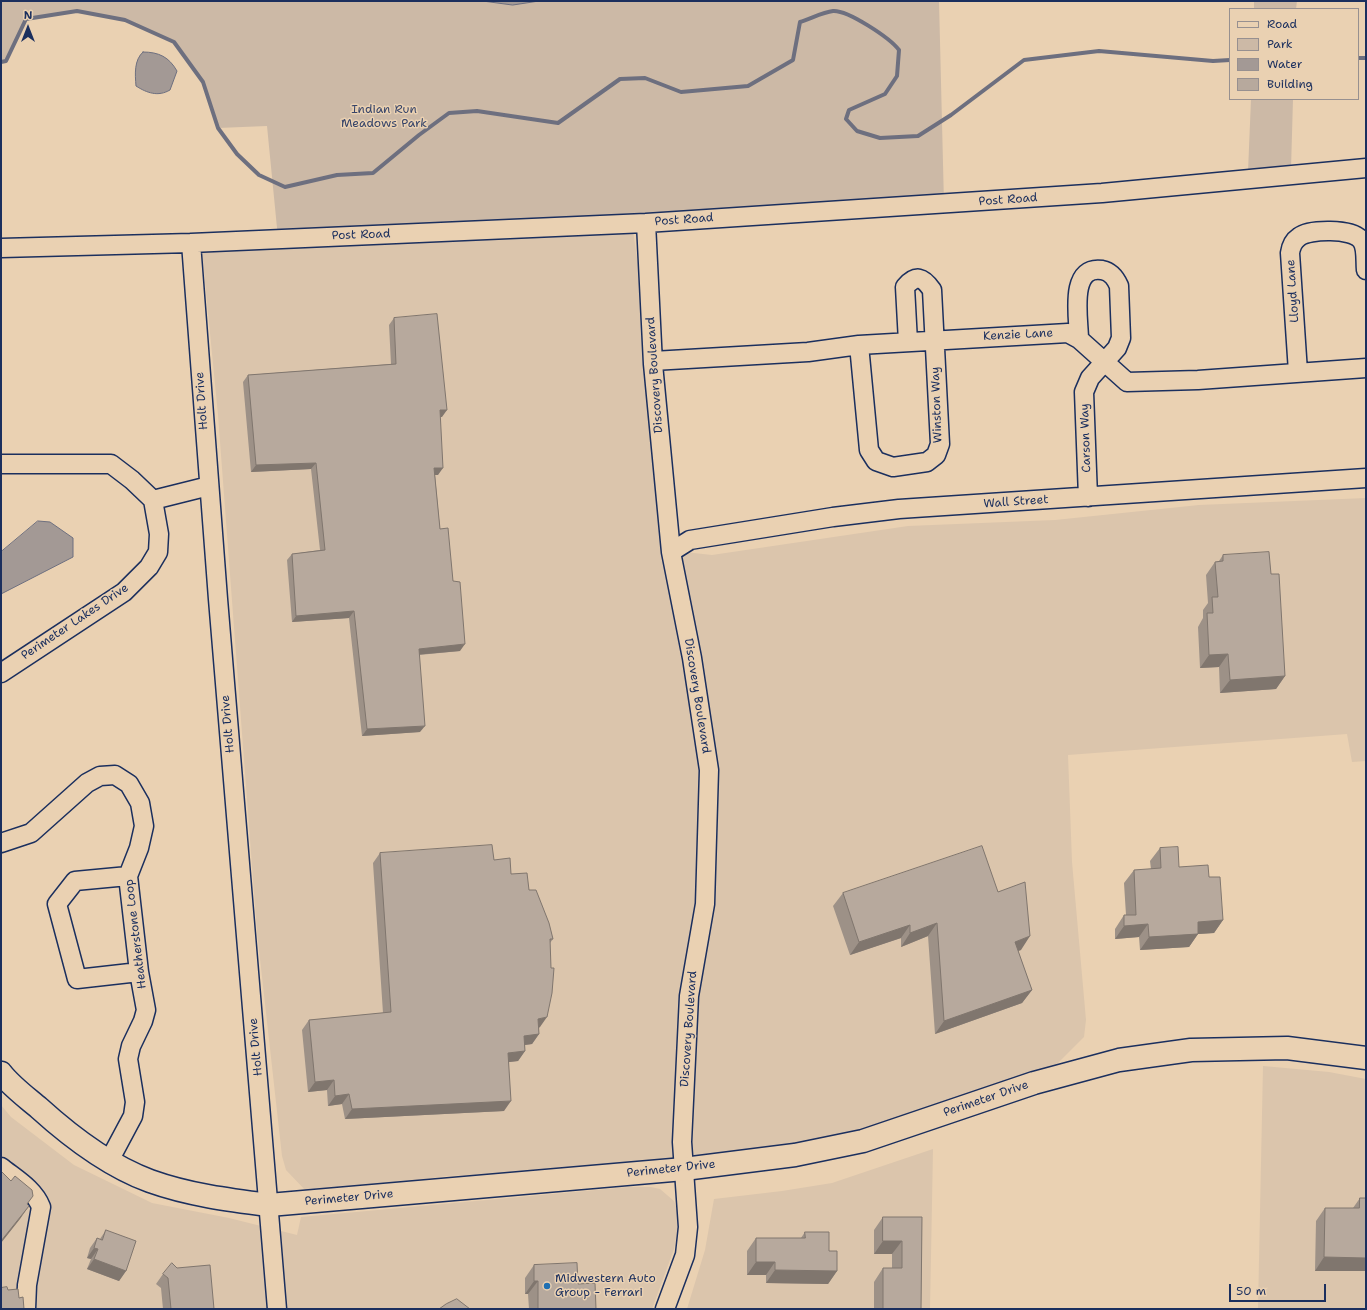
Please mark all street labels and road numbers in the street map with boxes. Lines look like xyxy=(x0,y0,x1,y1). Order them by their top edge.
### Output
street label: Post Road xyxy=(978,191,1038,209)
street label: Post Road xyxy=(654,211,714,229)
street label: Post Road xyxy=(331,227,391,243)
street label: Lloyd Lane xyxy=(1284,259,1302,323)
street label: Discovery Boulevard xyxy=(644,316,666,434)
street label: Kenzie Lane xyxy=(983,326,1053,344)
street label: Winston Way xyxy=(928,367,946,443)
street label: Holt Drive xyxy=(193,371,211,431)
street label: Carson Way xyxy=(1078,403,1094,473)
street label: Wall Street xyxy=(983,493,1049,511)
street label: Perimeter Lakes Drive xyxy=(19,581,131,663)
street label: Discovery Boulevard xyxy=(681,637,713,755)
street label: Holt Drive xyxy=(218,694,238,754)
street label: Heatherstone Loop xyxy=(122,878,150,990)
street label: Discovery Boulevard xyxy=(678,970,700,1088)
street label: Holt Drive xyxy=(246,1017,266,1077)
street label: Perimeter Drive xyxy=(942,1078,1030,1120)
street label: Perimeter Drive xyxy=(626,1157,716,1181)
street label: Perimeter Drive xyxy=(304,1187,394,1209)

